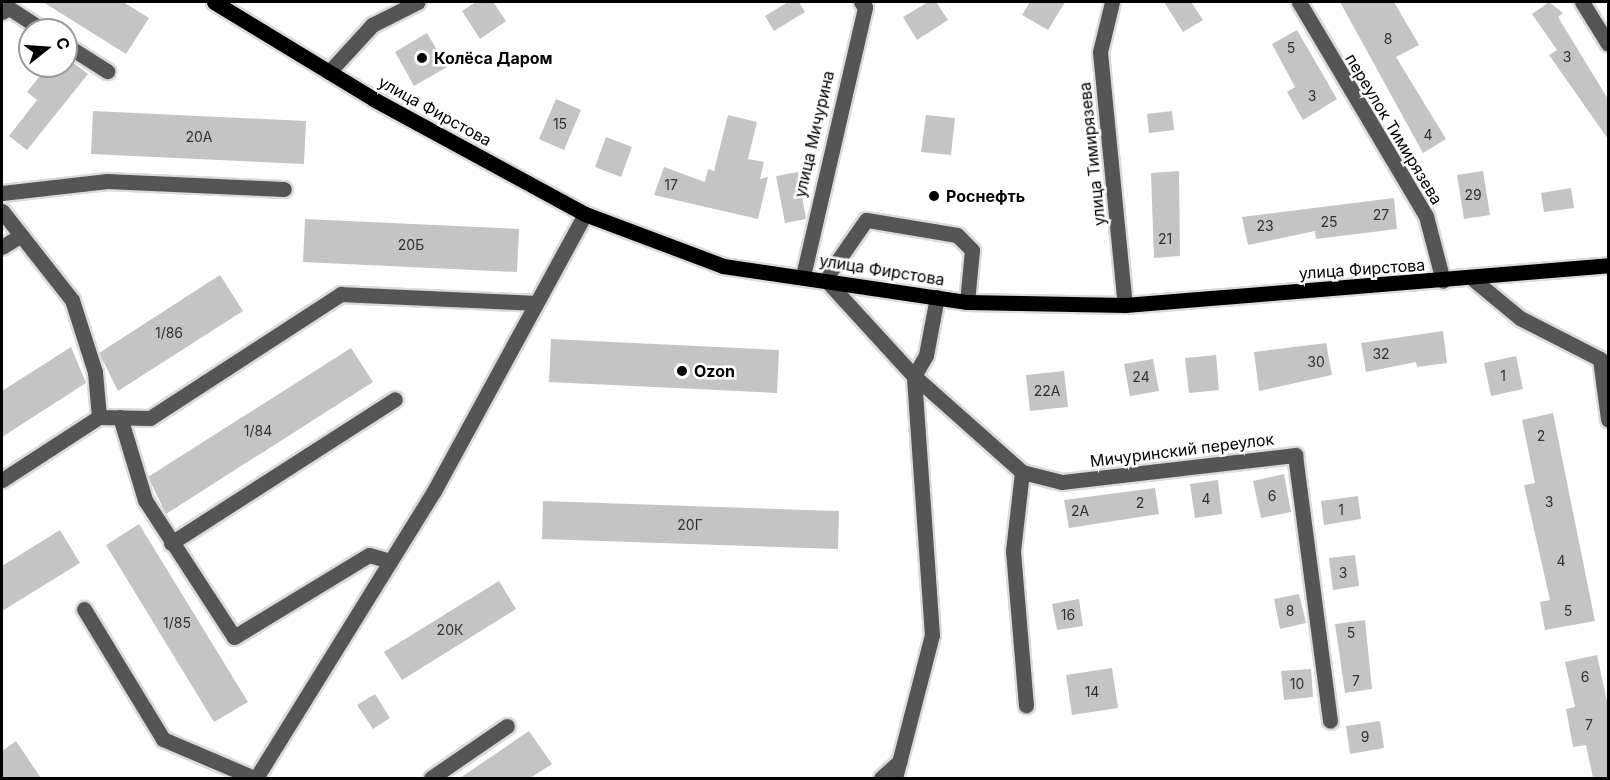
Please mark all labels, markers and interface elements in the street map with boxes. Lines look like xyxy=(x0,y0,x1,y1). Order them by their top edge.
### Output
north arrow xyxy=(18,18,78,78)
house number: 8 xyxy=(1384,31,1392,47)
text: С xyxy=(52,35,75,52)
house number: 5 xyxy=(1287,40,1295,56)
place label: Колёса Даром xyxy=(434,48,553,68)
house number: 3 xyxy=(1563,49,1571,65)
street label: переулок Тимирязева xyxy=(1341,50,1447,208)
marker: Колёса Даром xyxy=(415,51,429,65)
street label: улица Мичурина xyxy=(790,69,838,199)
street label: улица Фирстова xyxy=(375,72,495,150)
street label: улица Тимирязева xyxy=(1075,81,1109,227)
house number: 3 xyxy=(1308,88,1316,104)
house number: 15 xyxy=(553,116,567,132)
house number: 4 xyxy=(1423,127,1433,143)
house number: 20А xyxy=(185,129,213,145)
house number: 17 xyxy=(664,177,678,193)
place label: Роснефть xyxy=(946,186,1025,206)
house number: 29 xyxy=(1464,187,1482,203)
marker: Роснефть xyxy=(927,189,941,203)
house number: 27 xyxy=(1373,207,1389,223)
house number: 25 xyxy=(1320,214,1338,230)
house number: 23 xyxy=(1256,218,1274,234)
house number: 21 xyxy=(1158,231,1172,247)
house number: 20Б xyxy=(398,237,424,253)
street label: улица Фирстова xyxy=(818,251,946,289)
street label: улица Фирстова xyxy=(1298,255,1426,283)
house number: 1/86 xyxy=(155,325,183,341)
house number: 32 xyxy=(1372,346,1390,362)
house number: 30 xyxy=(1307,354,1325,370)
place label: Ozon xyxy=(694,361,735,381)
marker: Ozon xyxy=(675,364,689,378)
house number: 1 xyxy=(1500,368,1506,384)
house number: 24 xyxy=(1132,369,1150,385)
house number: 22А xyxy=(1034,383,1060,399)
house number: 1/84 xyxy=(244,423,272,439)
house number: 2 xyxy=(1537,428,1545,444)
street label: Мичуринский переулок xyxy=(1089,429,1275,471)
house number: 6 xyxy=(1268,488,1276,504)
house number: 4 xyxy=(1201,491,1211,507)
house number: 3 xyxy=(1545,494,1553,510)
house number: 2 xyxy=(1136,495,1144,511)
house number: 1 xyxy=(1338,502,1344,518)
house number: 2А xyxy=(1071,503,1089,519)
house number: 20Г xyxy=(677,517,703,533)
house number: 4 xyxy=(1556,553,1566,569)
house number: 3 xyxy=(1339,565,1347,581)
house number: 8 xyxy=(1286,603,1294,619)
house number: 5 xyxy=(1564,603,1572,619)
house number: 16 xyxy=(1061,607,1075,623)
house number: 1/85 xyxy=(163,615,191,631)
house number: 20К xyxy=(437,622,463,638)
house number: 5 xyxy=(1347,625,1355,641)
house number: 6 xyxy=(1581,669,1589,685)
house number: 7 xyxy=(1352,673,1360,689)
house number: 10 xyxy=(1290,676,1304,692)
house number: 14 xyxy=(1085,684,1099,700)
house number: 7 xyxy=(1585,717,1593,733)
house number: 9 xyxy=(1361,729,1369,745)

